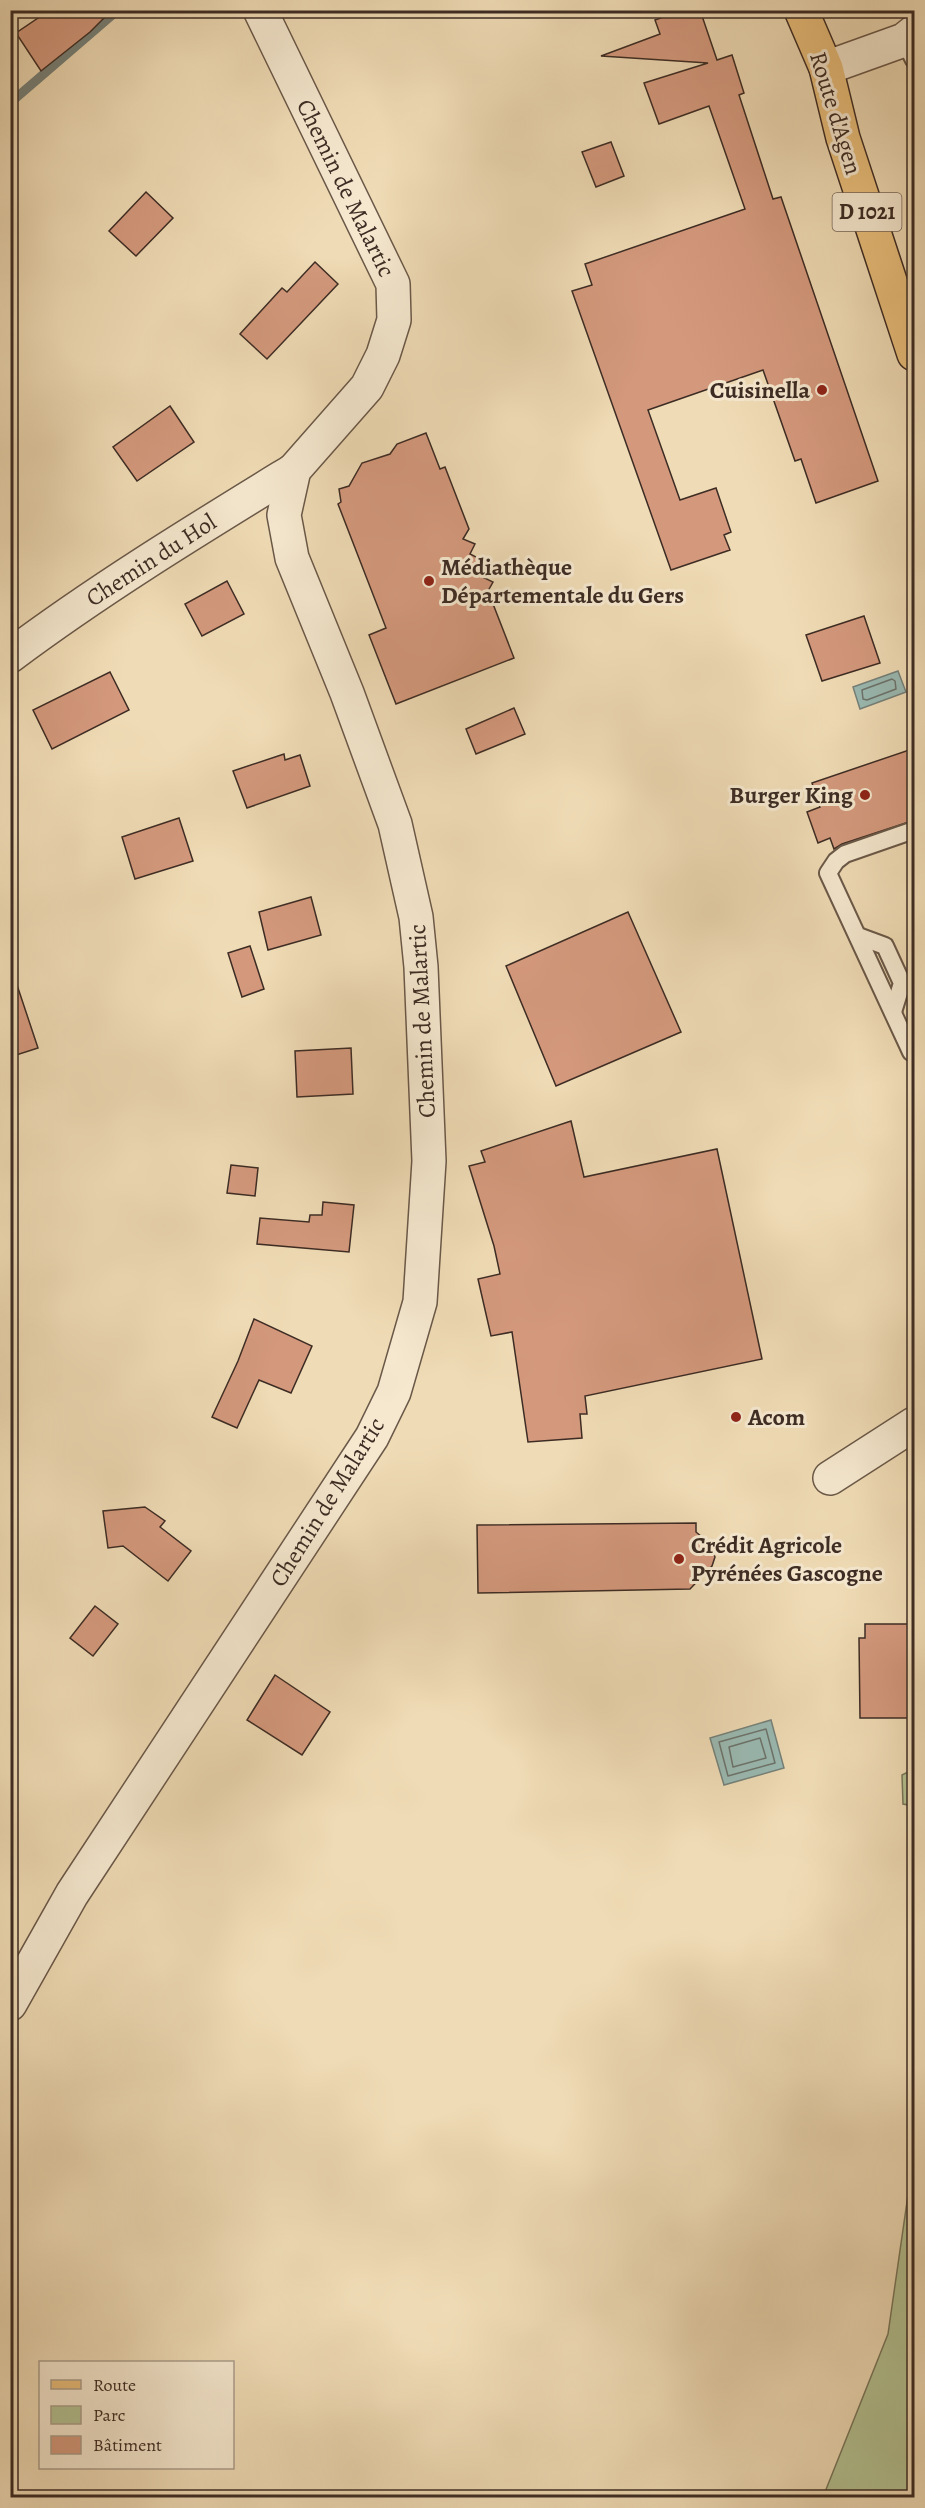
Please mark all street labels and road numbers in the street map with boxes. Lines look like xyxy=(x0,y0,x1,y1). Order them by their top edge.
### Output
street label: Route d'Agen xyxy=(802,48,870,178)
street label: Chemin de Malartic xyxy=(289,94,403,282)
road number: D 1021 xyxy=(832,193,902,231)
street label: Chemin du Hol xyxy=(80,506,222,614)
street label: Chemin de Malartic xyxy=(401,923,443,1119)
street label: Chemin de Malartic xyxy=(262,1411,392,1593)

